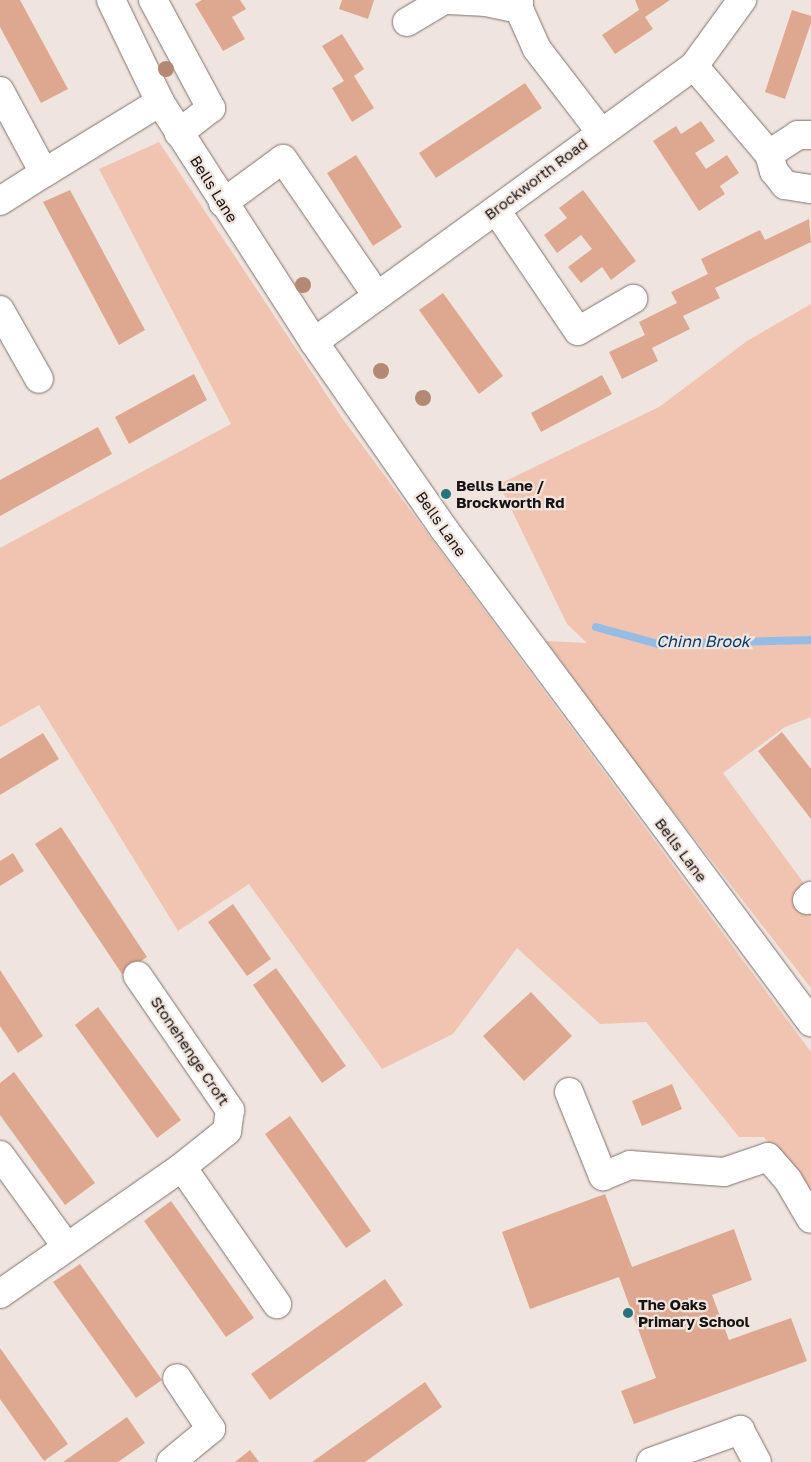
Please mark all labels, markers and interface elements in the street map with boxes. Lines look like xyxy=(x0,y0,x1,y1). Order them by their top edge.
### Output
street label: Brockworth Road xyxy=(481,134,591,224)
street label: Bells Lane xyxy=(186,152,242,226)
place label: Bells Lane / Brockworth Rd xyxy=(456,476,564,511)
street label: Bells Lane xyxy=(412,488,470,560)
marker: Bells Lane / Brockworth Rd xyxy=(440,488,452,500)
water label: Chinn Brook xyxy=(656,631,750,651)
street label: Bells Lane xyxy=(651,815,711,885)
street label: Stonehenge Croft xyxy=(147,993,233,1109)
place label: The Oaks Primary School xyxy=(638,1295,750,1330)
marker: The Oaks Primary School xyxy=(622,1307,634,1319)

